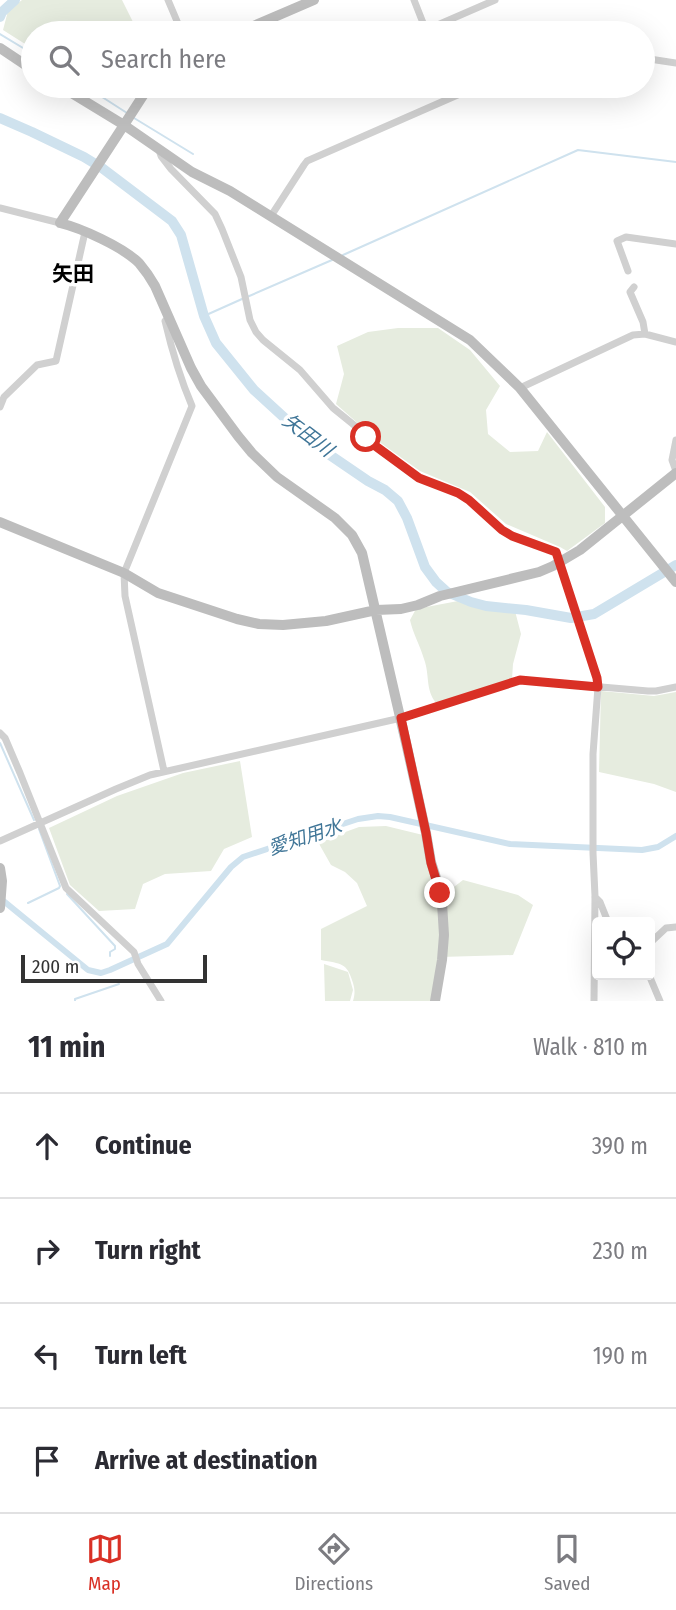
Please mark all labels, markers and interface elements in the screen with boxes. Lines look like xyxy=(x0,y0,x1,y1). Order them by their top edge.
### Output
search box xyxy=(21,21,655,98)
icon: search xyxy=(45,41,83,79)
text: Search here xyxy=(101,44,226,75)
district label: 矢田 xyxy=(52,261,94,287)
water label: 矢田川 xyxy=(278,409,339,463)
route start xyxy=(350,421,381,452)
water label: 愛知用水 xyxy=(265,814,347,860)
route end xyxy=(424,877,455,908)
map controls xyxy=(592,917,655,980)
button: locate xyxy=(592,917,655,980)
scale bar xyxy=(21,952,206,984)
text: 200 m xyxy=(32,955,79,978)
text: 11 min xyxy=(28,1029,105,1065)
text: Walk · 810 m xyxy=(533,1033,648,1061)
icon: ahead xyxy=(28,1127,66,1165)
text: Continue xyxy=(95,1130,192,1161)
text: 390 m xyxy=(592,1132,648,1160)
icon: right xyxy=(28,1232,66,1270)
text: Turn right xyxy=(95,1235,201,1266)
text: 230 m xyxy=(592,1237,648,1265)
icon: left xyxy=(28,1337,66,1375)
text: Turn left xyxy=(95,1340,187,1371)
text: 190 m xyxy=(593,1342,648,1370)
icon: arrive xyxy=(28,1442,66,1480)
text: Arrive at destination xyxy=(95,1445,318,1476)
tab: Map xyxy=(86,1530,124,1595)
tab: Directions xyxy=(295,1530,373,1595)
tab: Saved xyxy=(544,1530,590,1595)

